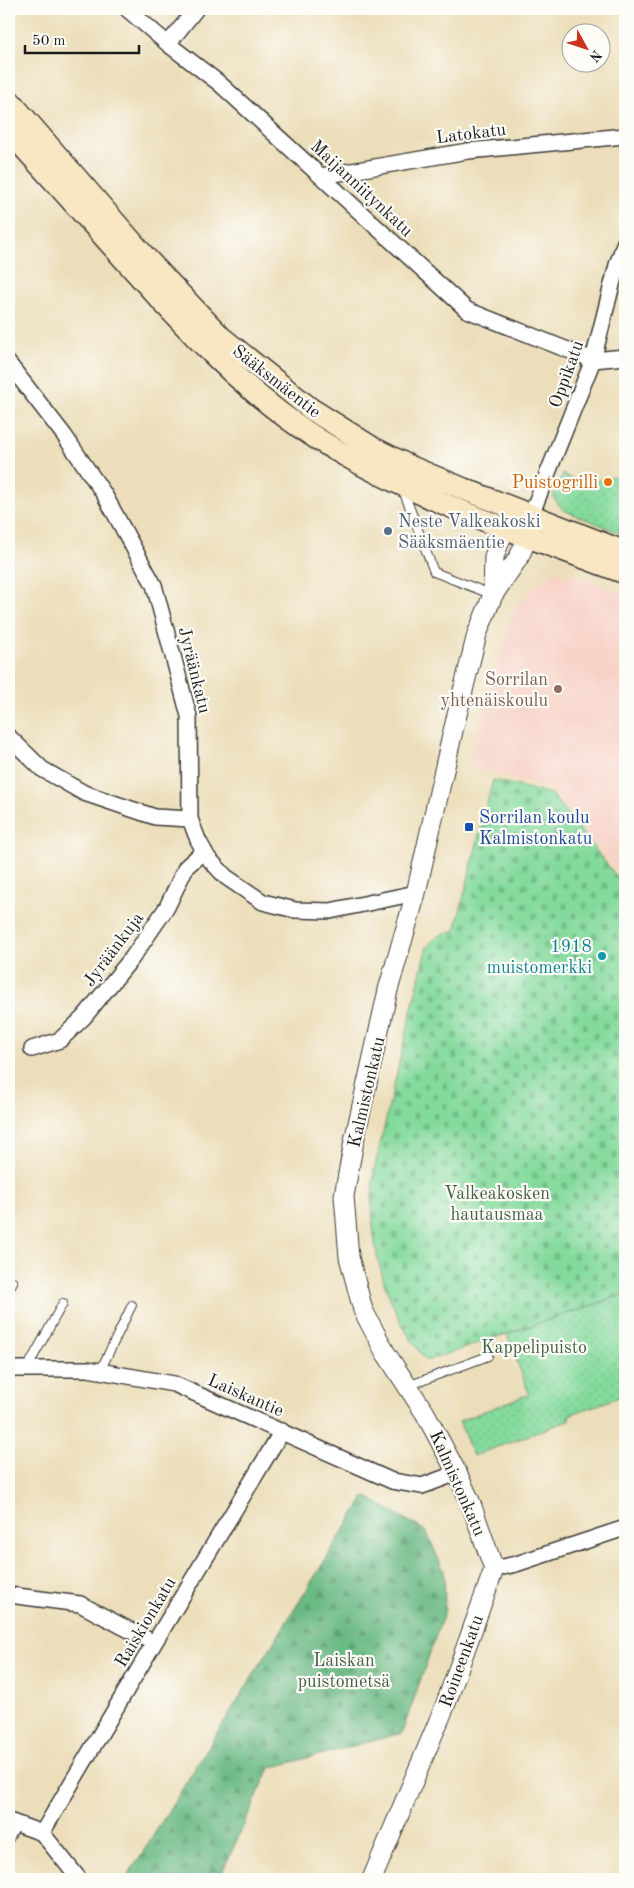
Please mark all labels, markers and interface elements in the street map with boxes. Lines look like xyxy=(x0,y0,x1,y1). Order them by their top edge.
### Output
scale bar xyxy=(25,22,139,54)
north arrow xyxy=(562,22,612,72)
text: 50 m xyxy=(32,34,66,49)
text: N xyxy=(586,47,604,65)
street label: Latokatu xyxy=(435,121,508,147)
street label: Maijanniitynkatu xyxy=(307,137,416,241)
street label: Oppikatu xyxy=(546,338,588,410)
street label: Sääksmäentie xyxy=(229,342,324,422)
place label: Puistogrilli xyxy=(512,474,598,492)
marker: Puistogrilli xyxy=(602,476,614,488)
place label: Neste Valkeakoski Sääksmäentie xyxy=(398,513,541,552)
marker: Neste Valkeakoski Sääksmäentie xyxy=(382,525,394,537)
street label: Jyräänkatu xyxy=(175,625,214,716)
place label: Sorrilan yhtenäiskoulu xyxy=(440,671,548,710)
marker: Sorrilan yhtenäiskoulu xyxy=(552,683,564,695)
place label: Sorrilan koulu Kalmistonkatu xyxy=(479,809,593,848)
marker: Sorrilan koulu Kalmistonkatu xyxy=(463,821,475,833)
street label: Jyräänkuja xyxy=(80,909,147,990)
place label: 1918 muistomerkki xyxy=(487,938,592,977)
marker: 1918 muistomerkki xyxy=(596,950,608,962)
street label: Kalmistonkatu xyxy=(345,1035,389,1150)
park label: Valkeakosken hautausmaa xyxy=(444,1185,550,1224)
park label: Kappelipuisto xyxy=(481,1339,587,1357)
street label: Laiskantie xyxy=(205,1371,286,1421)
street label: Kalmistonkatu xyxy=(426,1428,489,1539)
street label: Raiskionkatu xyxy=(112,1574,180,1671)
street label: Roineenkatu xyxy=(437,1612,487,1710)
park label: Laiskan puistometsä xyxy=(298,1652,390,1691)

